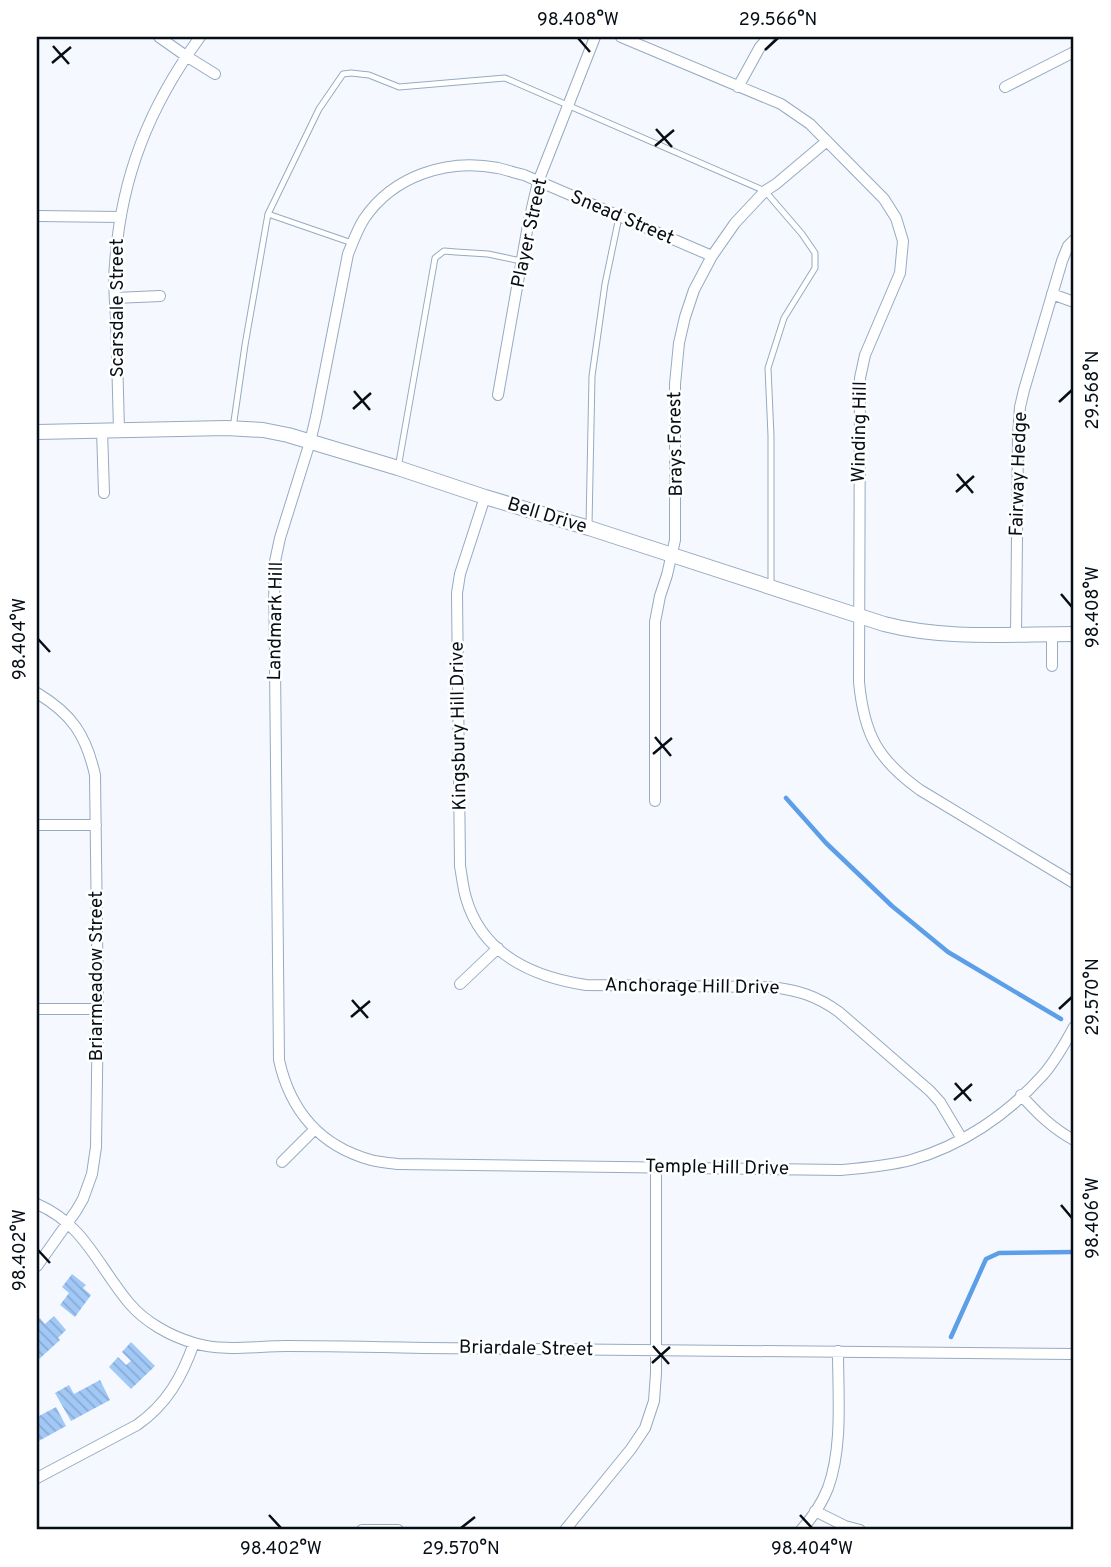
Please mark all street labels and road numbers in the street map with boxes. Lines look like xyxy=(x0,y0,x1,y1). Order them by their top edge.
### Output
street label: Player Street xyxy=(507,176,553,290)
street label: Snead Street xyxy=(567,185,677,251)
street label: Scarsdale Street xyxy=(106,238,130,378)
street label: Winding Hill xyxy=(847,381,873,483)
street label: Brays Forest xyxy=(663,391,689,497)
street label: Fairway Hedge xyxy=(1005,411,1033,537)
street label: Bell Drive xyxy=(504,492,590,540)
street label: Landmark Hill xyxy=(263,561,289,681)
street label: Kingsbury Hill Drive xyxy=(446,641,472,811)
street label: Briarmeadow Street xyxy=(85,891,109,1061)
street label: Anchorage Hill Drive xyxy=(604,973,780,1001)
street label: Temple Hill Drive xyxy=(645,1155,789,1181)
street label: Briardale Street xyxy=(459,1336,593,1362)

